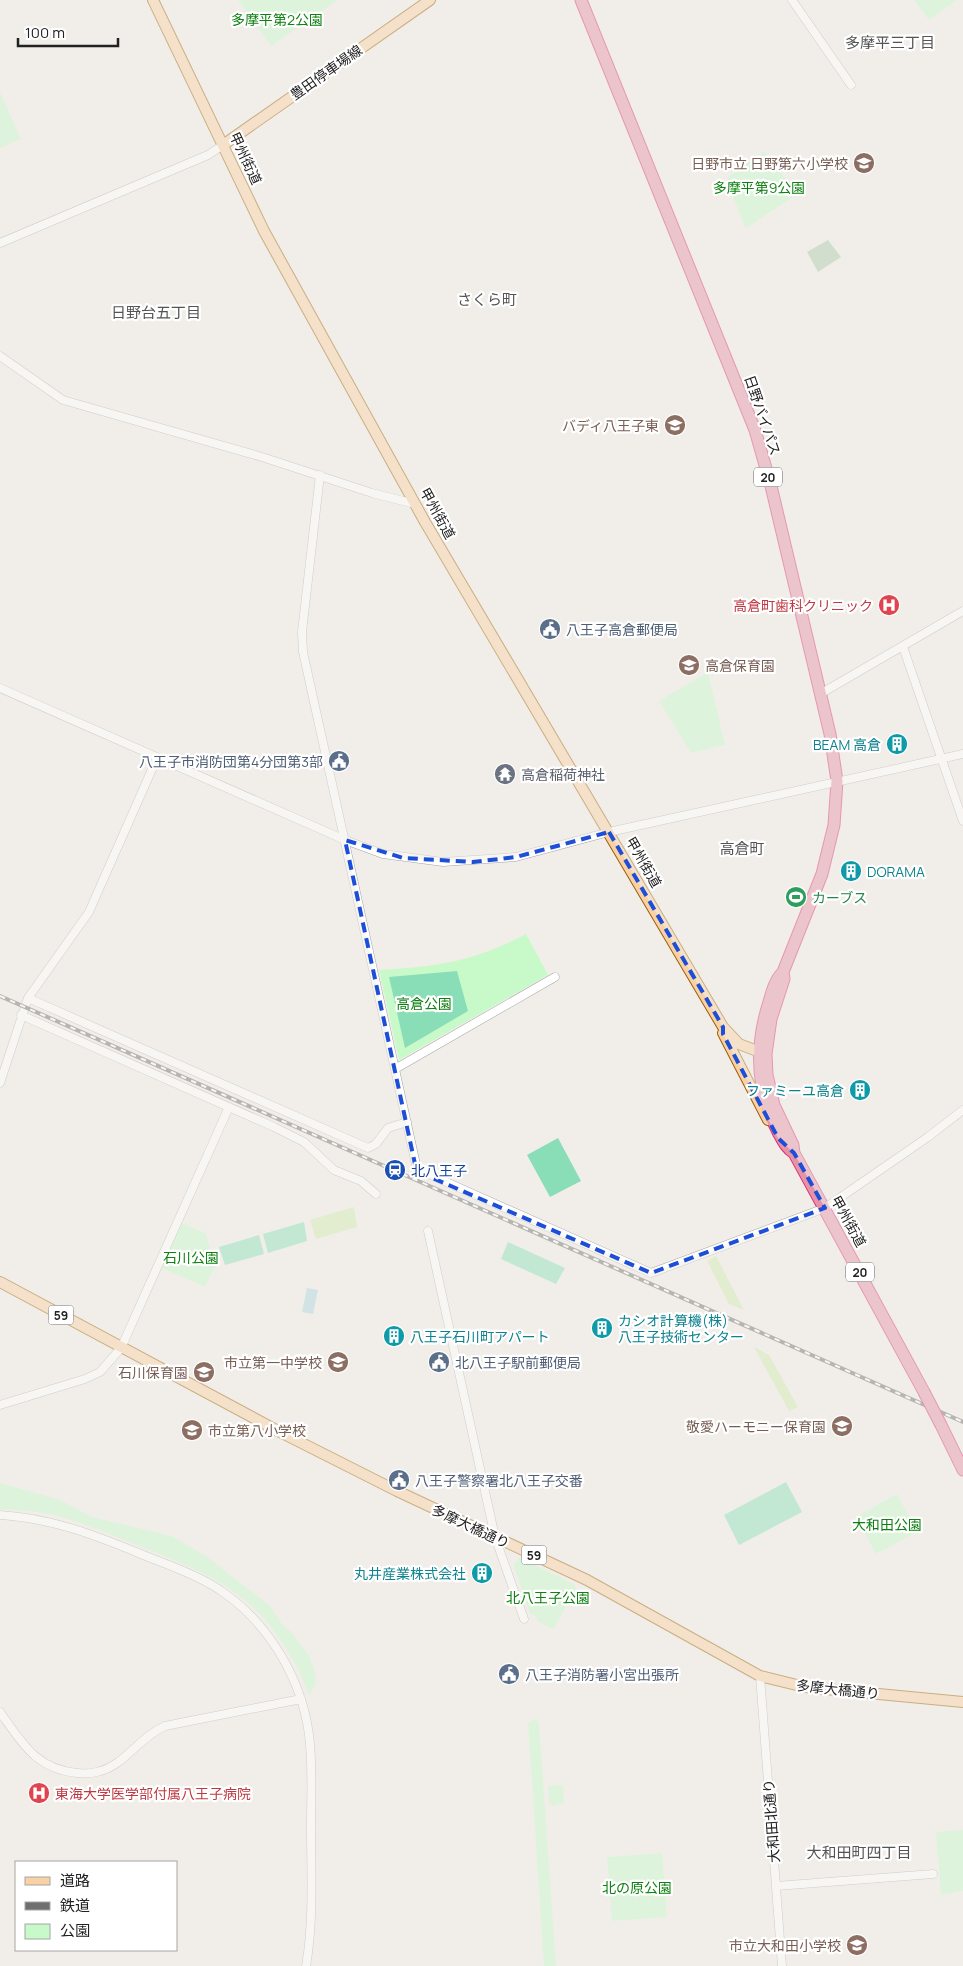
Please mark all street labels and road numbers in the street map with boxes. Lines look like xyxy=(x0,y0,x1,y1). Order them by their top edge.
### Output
street label: 豊田停車場線 xyxy=(286,40,366,104)
street label: 甲州街道 xyxy=(226,129,266,187)
street label: 日野バイパス xyxy=(740,372,786,458)
road number: 20 xyxy=(754,468,782,487)
street label: 甲州街道 xyxy=(416,484,460,542)
street label: 甲州街道 xyxy=(622,833,666,891)
street label: 甲州街道 xyxy=(827,1192,871,1250)
road number: 20 xyxy=(846,1262,874,1282)
road number: 59 xyxy=(48,1306,74,1324)
street label: 多摩大橋通り xyxy=(429,1500,513,1552)
road number: 59 xyxy=(522,1546,546,1564)
street label: 多摩大橋通り xyxy=(795,1675,881,1703)
street label: 大和田北通り xyxy=(759,1778,783,1864)

